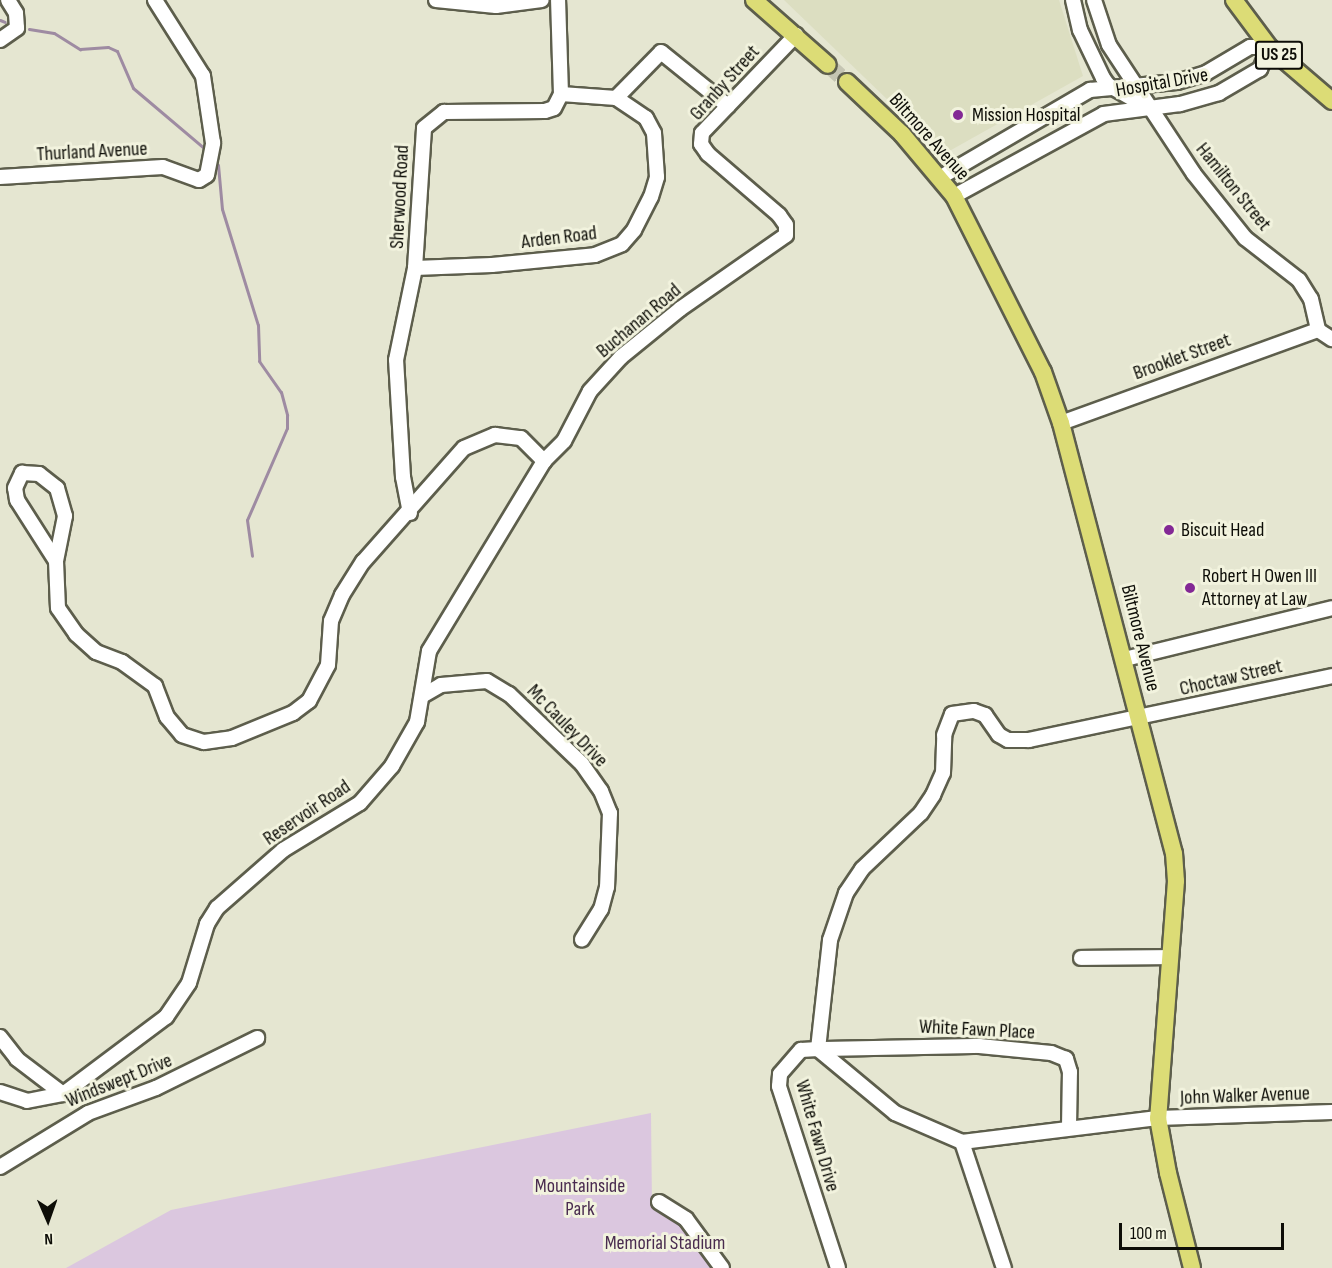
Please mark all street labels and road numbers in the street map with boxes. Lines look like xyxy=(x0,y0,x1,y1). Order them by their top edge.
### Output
street label: Granby Street xyxy=(685,40,765,126)
road number: US 25 xyxy=(1254,40,1304,70)
street label: Hospital Drive xyxy=(1114,63,1210,103)
street label: Biltmore Avenue xyxy=(884,88,974,186)
street label: Thurland Avenue xyxy=(36,137,148,167)
street label: Hamilton Street xyxy=(1190,138,1276,236)
street label: Sherwood Road xyxy=(385,145,415,249)
street label: Arden Road xyxy=(520,221,598,255)
street label: Buchanan Road xyxy=(592,279,686,363)
street label: Brooklet Street xyxy=(1130,328,1234,386)
street label: Biltmore Avenue xyxy=(1115,582,1165,694)
street label: Choctaw Street xyxy=(1177,655,1285,701)
street label: Mc Cauley Drive xyxy=(522,680,612,772)
street label: Reservoir Road xyxy=(259,775,355,851)
street label: White Fawn Place xyxy=(918,1015,1036,1045)
street label: Windswept Drive xyxy=(62,1049,176,1113)
street label: White Fawn Drive xyxy=(790,1077,844,1195)
street label: John Walker Avenue xyxy=(1180,1082,1310,1110)

